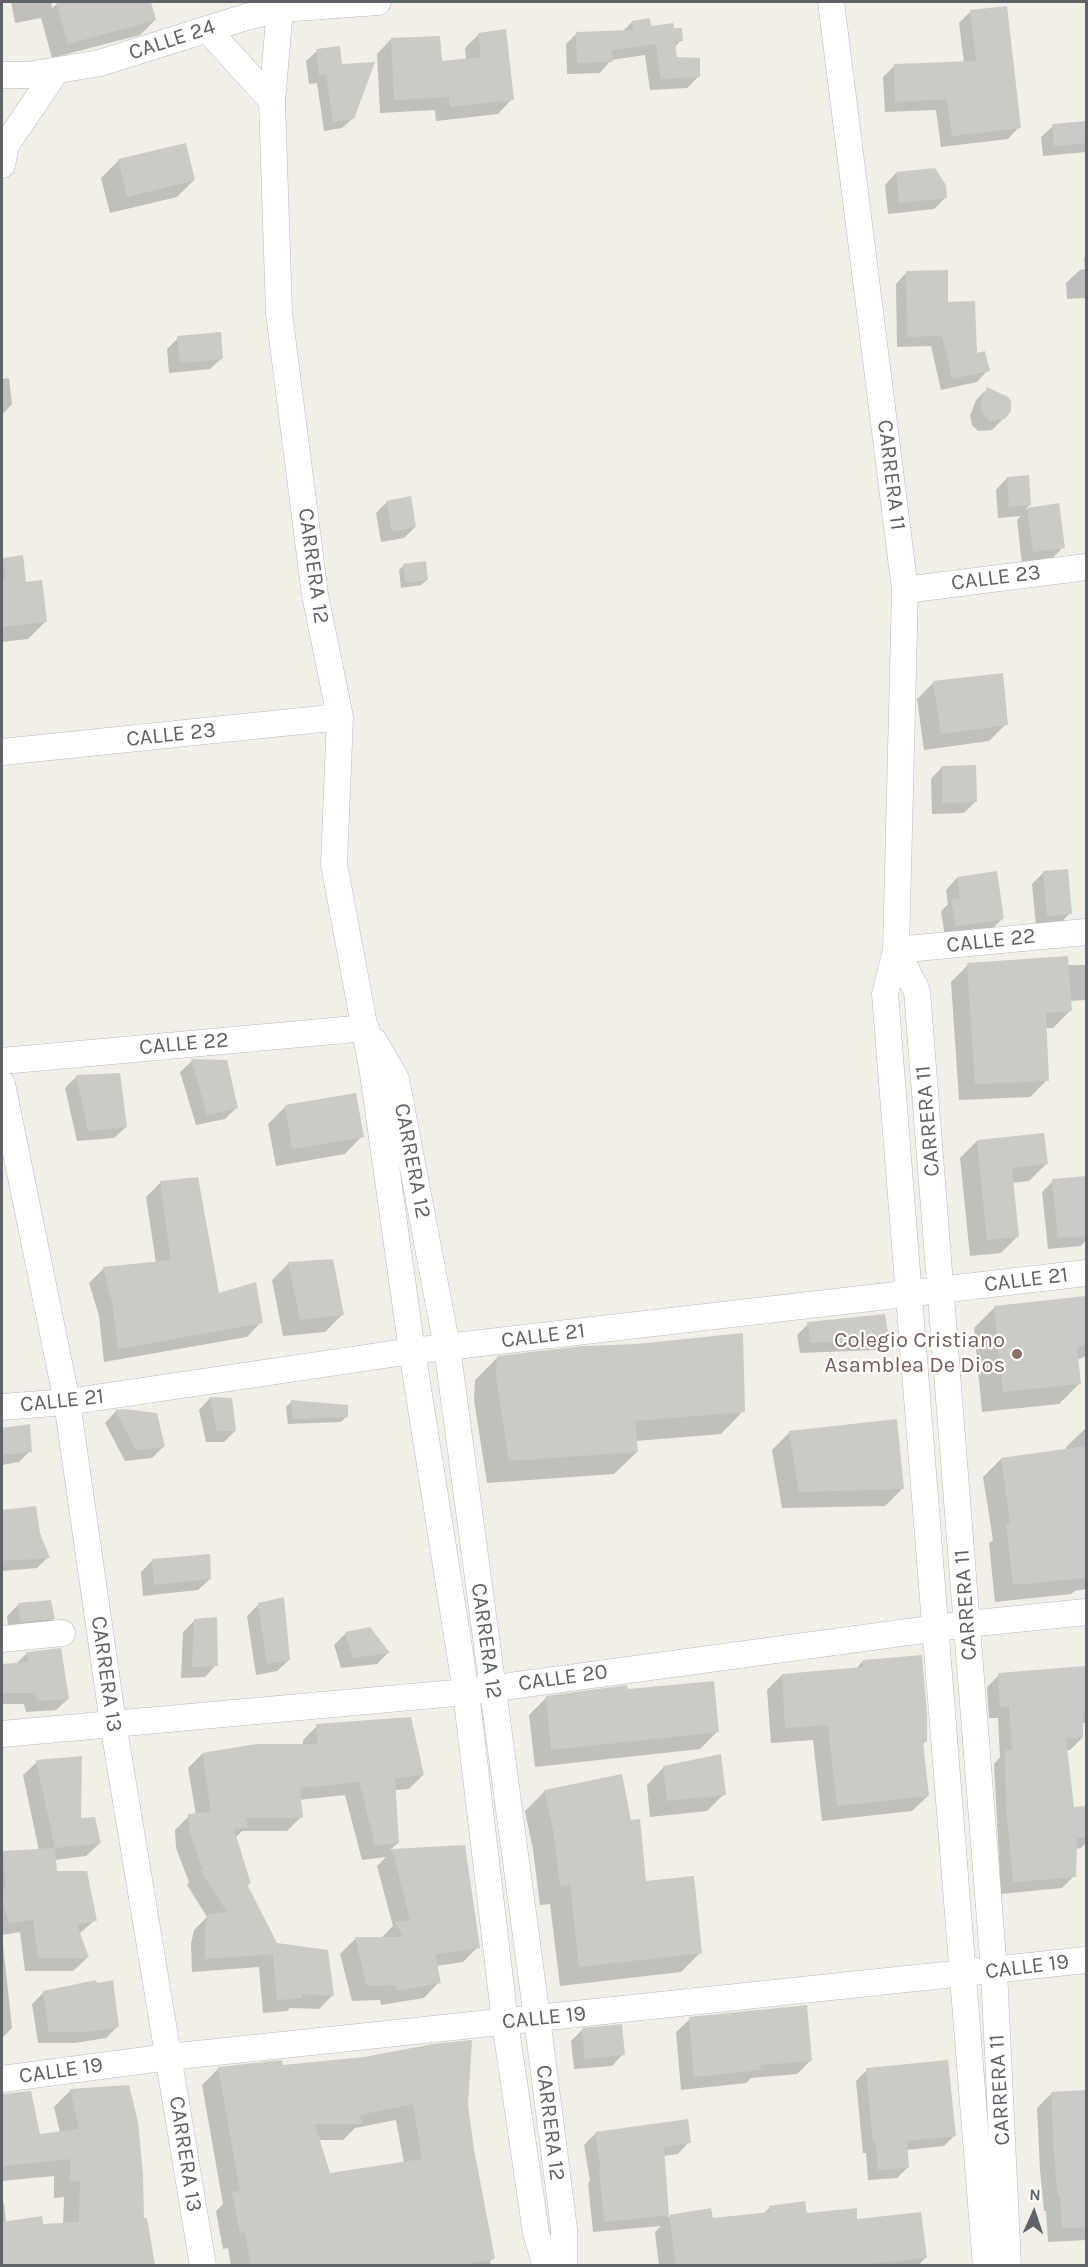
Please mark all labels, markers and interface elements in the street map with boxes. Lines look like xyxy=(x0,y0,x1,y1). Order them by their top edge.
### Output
street label: CALLE 24 xyxy=(125,14,219,66)
street label: CARRERA 11 xyxy=(871,418,911,532)
street label: CARRERA 12 xyxy=(292,506,334,626)
street label: CALLE 23 xyxy=(950,559,1042,597)
street label: CALLE 23 xyxy=(125,717,217,753)
street label: CALLE 22 xyxy=(945,923,1037,959)
street label: CALLE 22 xyxy=(138,1027,230,1061)
street label: CARRERA 11 xyxy=(910,1064,946,1178)
street label: CARRERA 12 xyxy=(388,1101,436,1221)
street label: CALLE 21 xyxy=(983,1262,1069,1298)
street label: CALLE 21 xyxy=(500,1318,586,1354)
place label: Colegio Cristiano Asamblea De Dios xyxy=(825,1328,1005,1380)
marker: Colegio Cristiano Asamblea De Dios xyxy=(1010,1347,1024,1361)
street label: CALLE 21 xyxy=(19,1383,105,1419)
street label: CARRERA 11 xyxy=(949,1549,983,1661)
street label: CARRERA 12 xyxy=(465,1581,507,1701)
street label: CARRERA 13 xyxy=(85,1614,127,1734)
street label: CALLE 20 xyxy=(517,1659,609,1697)
street label: CALLE 19 xyxy=(984,1949,1070,1985)
street label: CALLE 19 xyxy=(501,2000,587,2036)
street label: CARRERA 11 xyxy=(984,2034,1016,2146)
street label: CALLE 19 xyxy=(17,2052,105,2090)
street label: CARRERA 12 xyxy=(530,2063,570,2183)
street label: CARRERA 13 xyxy=(163,2094,207,2214)
north arrow xyxy=(1004,2183,1064,2243)
text: N xyxy=(1029,2185,1041,2204)

